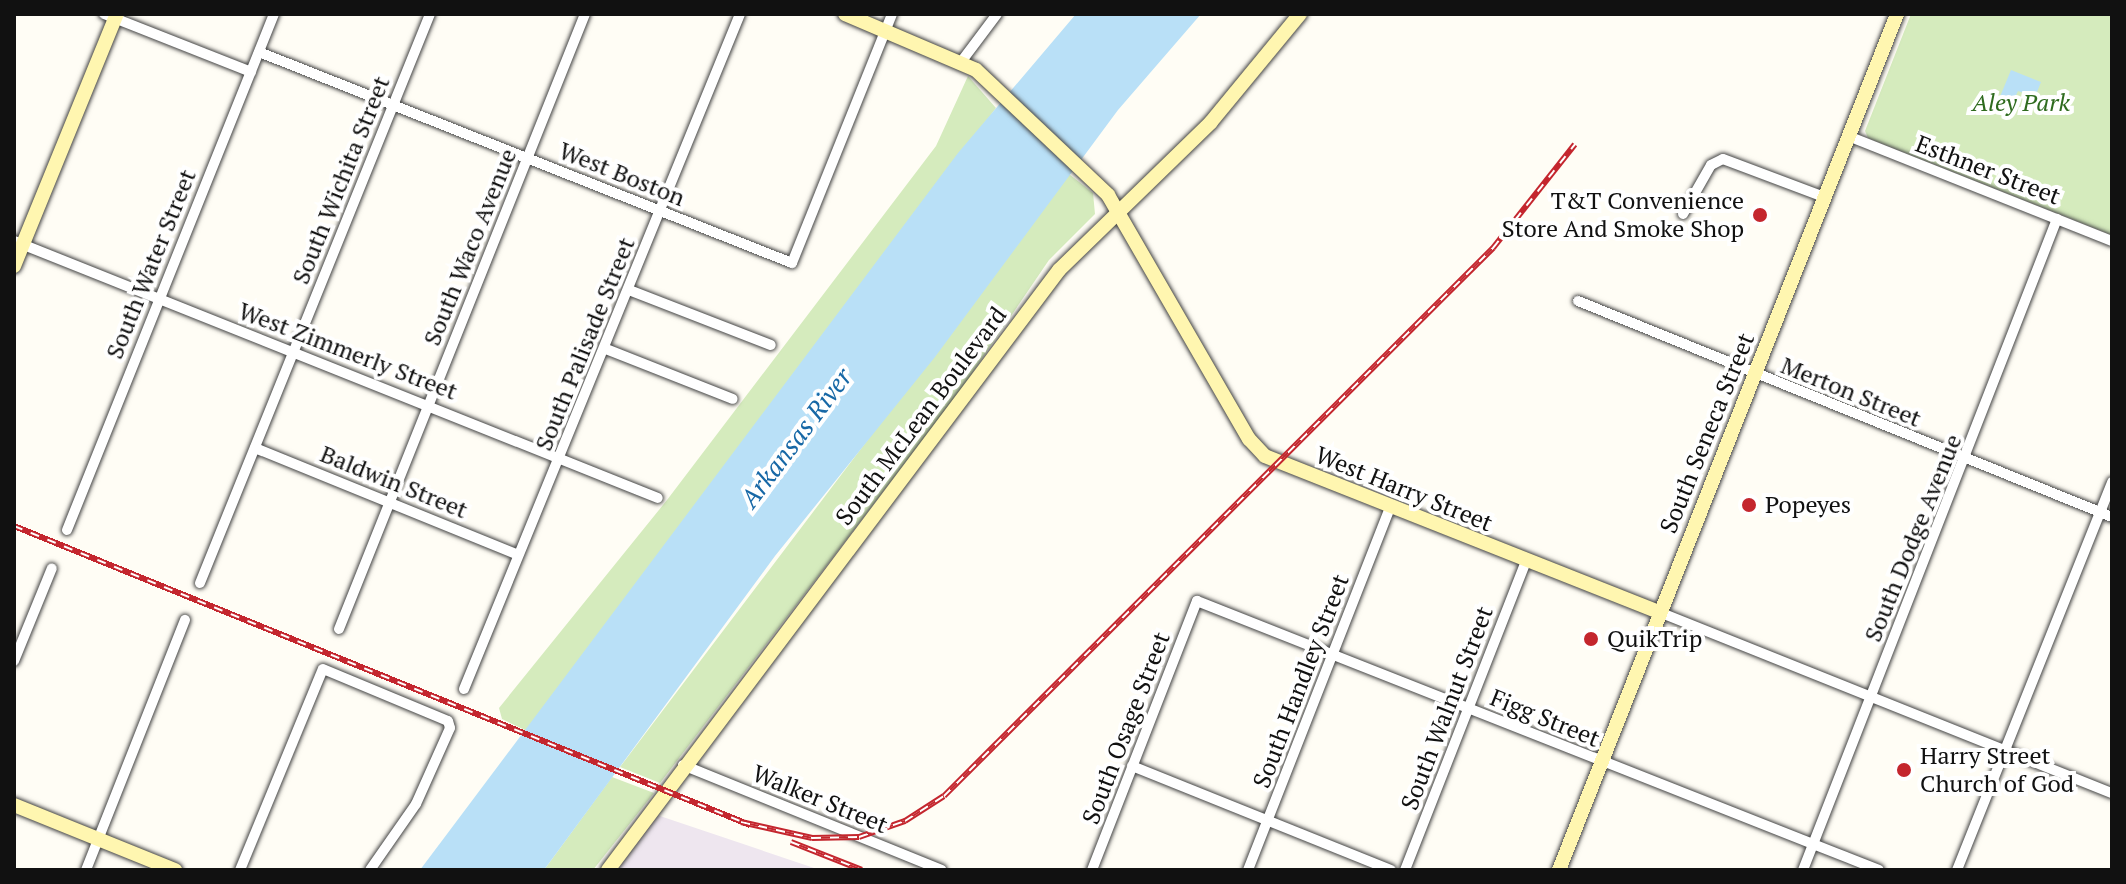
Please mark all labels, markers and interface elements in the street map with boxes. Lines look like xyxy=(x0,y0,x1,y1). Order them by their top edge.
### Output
street label: South Wichita Street xyxy=(286,72,396,288)
park label: Aley Park xyxy=(1972,89,2070,117)
street label: Esthner Street xyxy=(1912,129,2064,211)
street label: West Boston xyxy=(555,136,689,212)
street label: South Waco Avenue xyxy=(417,144,523,350)
street label: South Water Street xyxy=(100,165,202,363)
place label: T&T Convenience Store And Smoke Shop xyxy=(1501,187,1744,243)
marker: T&T Convenience Store And Smoke Shop xyxy=(1751,206,1769,224)
street label: South Palisade Street xyxy=(529,233,641,455)
street label: West Zimmerly Street xyxy=(235,296,461,406)
street label: South McLean Boulevard xyxy=(830,301,1012,531)
street label: South Seneca Street xyxy=(1654,329,1760,537)
street label: Merton Street xyxy=(1777,351,1925,433)
water label: Arkansas River xyxy=(734,362,858,514)
street label: South Dodge Avenue xyxy=(1858,430,1968,646)
street label: Baldwin Street xyxy=(316,439,472,525)
street label: West Harry Street xyxy=(1311,440,1497,538)
place label: Popeyes xyxy=(1765,491,1851,519)
marker: Popeyes xyxy=(1740,496,1758,514)
street label: South Handley Street xyxy=(1247,570,1355,792)
street label: South Walnut Street xyxy=(1395,602,1499,814)
place label: QuikTrip xyxy=(1607,625,1702,653)
street label: South Osage Street xyxy=(1076,628,1176,828)
marker: QuikTrip xyxy=(1582,630,1600,648)
street label: Figg Street xyxy=(1486,683,1604,753)
place label: Harry Street Church of God xyxy=(1920,742,2074,798)
street label: Walker Street xyxy=(748,759,892,839)
marker: Harry Street Church of God xyxy=(1895,761,1913,779)

